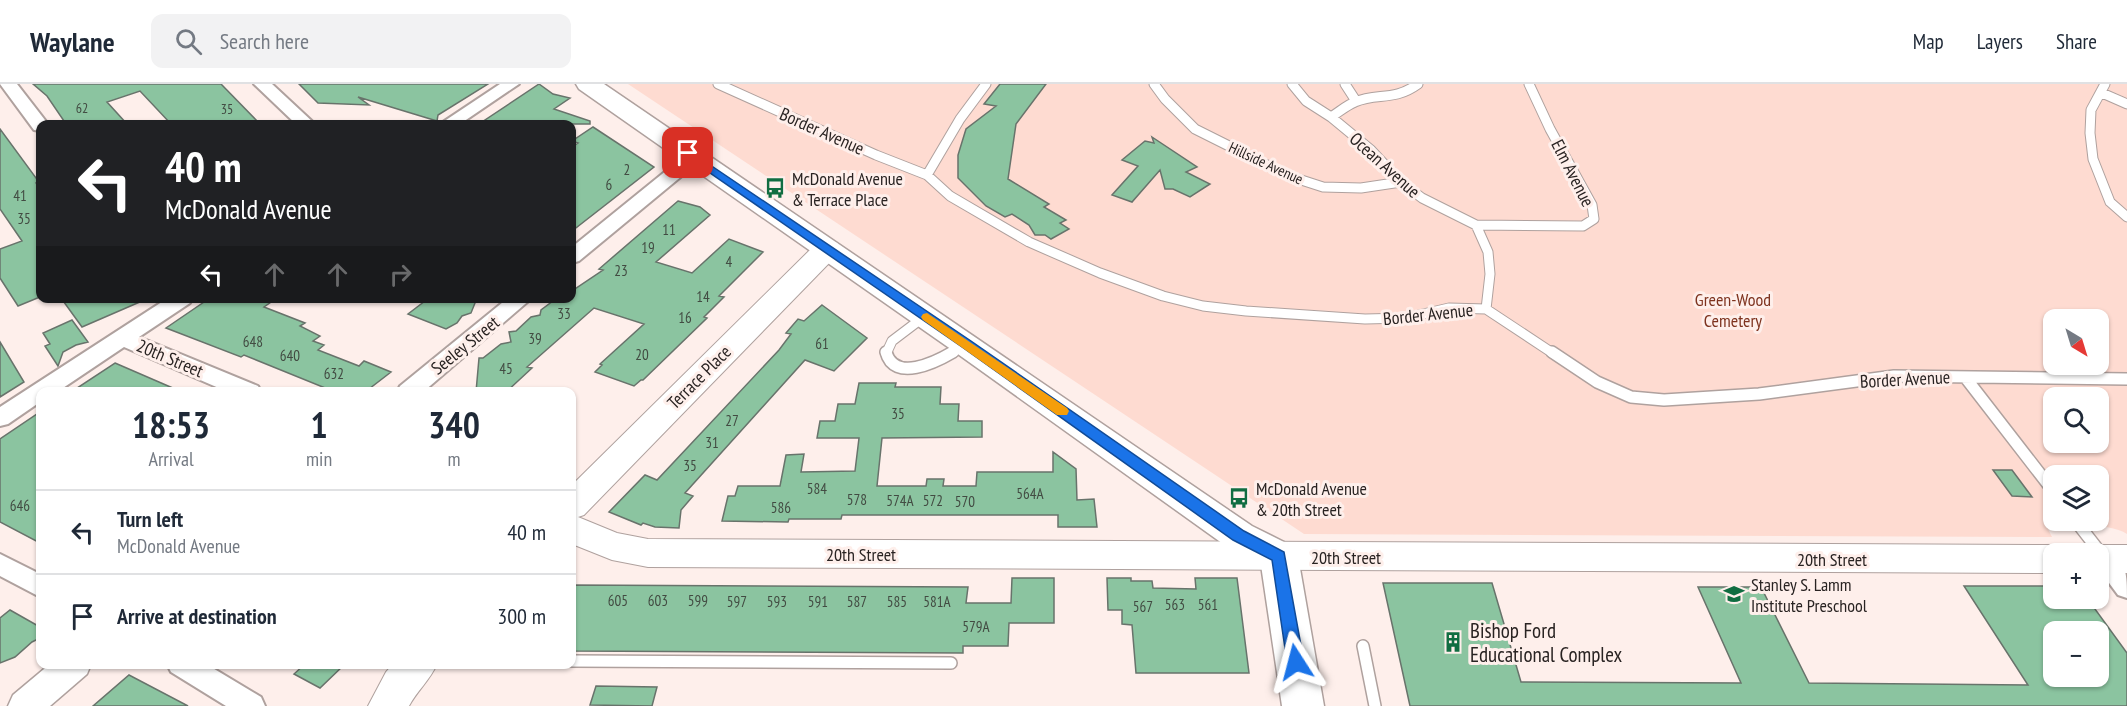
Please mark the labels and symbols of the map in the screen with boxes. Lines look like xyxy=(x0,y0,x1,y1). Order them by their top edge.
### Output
house number: 62 xyxy=(76,99,88,117)
house number: 35 xyxy=(221,100,233,118)
street label: Border Avenue xyxy=(776,102,868,160)
pin xyxy=(662,127,713,178)
street label: Ocean Avenue xyxy=(1345,127,1425,203)
street label: Elm Avenue xyxy=(1546,135,1600,211)
street label: Hillside Avenue xyxy=(1226,137,1306,189)
house number: 2 xyxy=(624,160,630,179)
place label: McDonald Avenue & Terrace Place xyxy=(792,167,903,211)
house number: 6 xyxy=(606,175,613,194)
bus stop icon: McDonald Avenue & Terrace Place xyxy=(763,176,787,200)
house number: 41 xyxy=(13,186,27,205)
house number: 35 xyxy=(17,209,31,228)
house number: 11 xyxy=(662,220,676,239)
house number: 19 xyxy=(641,238,655,257)
house number: 4 xyxy=(726,252,733,271)
house number: 23 xyxy=(614,261,628,280)
house number: 14 xyxy=(696,287,710,306)
park label: Green-Wood Cemetery xyxy=(1695,288,1771,332)
street label: Border Avenue xyxy=(1382,298,1474,330)
house number: 33 xyxy=(557,304,571,323)
house number: 16 xyxy=(678,308,692,327)
north arrow xyxy=(2043,309,2109,375)
street label: Seeley Street xyxy=(426,311,504,379)
house number: 39 xyxy=(528,329,542,348)
house number: 648 xyxy=(243,332,263,351)
street label: 20th Street xyxy=(133,334,207,382)
house number: 61 xyxy=(815,334,829,353)
street label: Terrace Place xyxy=(662,340,736,414)
house number: 20 xyxy=(635,345,649,364)
house number: 640 xyxy=(280,346,300,365)
house number: 45 xyxy=(499,359,513,378)
house number: 632 xyxy=(324,364,344,383)
street label: Border Avenue xyxy=(1859,365,1951,393)
house number: 35 xyxy=(891,404,905,423)
house number: 27 xyxy=(725,411,739,430)
house number: 31 xyxy=(705,433,719,452)
house number: 35 xyxy=(683,456,697,475)
place label: McDonald Avenue & 20th Street xyxy=(1256,477,1367,521)
house number: 584 xyxy=(807,479,827,498)
house number: 564A xyxy=(1016,484,1045,503)
bus stop icon: McDonald Avenue & 20th Street xyxy=(1227,486,1251,510)
house number: 578 xyxy=(847,490,867,509)
house number: 574A xyxy=(886,491,915,510)
house number: 572 xyxy=(923,491,943,510)
house number: 570 xyxy=(955,492,975,511)
house number: 646 xyxy=(10,496,30,515)
house number: 586 xyxy=(771,498,791,517)
street label: 20th Street xyxy=(826,543,896,566)
street label: 20th Street xyxy=(1311,546,1381,569)
street label: 20th Street xyxy=(1797,548,1867,571)
place label: Stanley S. Lamm Institute Preschool xyxy=(1751,573,1868,617)
school or university icon: Stanley S. Lamm Institute Preschool xyxy=(1722,582,1746,606)
house number: 605 xyxy=(608,591,628,610)
house number: 603 xyxy=(648,591,668,610)
house number: 599 xyxy=(688,591,708,610)
house number: 597 xyxy=(727,592,747,611)
house number: 593 xyxy=(767,592,787,611)
house number: 591 xyxy=(808,592,828,611)
house number: 587 xyxy=(847,592,867,611)
house number: 585 xyxy=(887,592,907,611)
house number: 581A xyxy=(923,592,952,611)
house number: 563 xyxy=(1165,595,1185,614)
house number: 561 xyxy=(1198,595,1218,614)
house number: 567 xyxy=(1133,597,1153,616)
house number: 579A xyxy=(962,617,991,636)
place label: Bishop Ford Educational Complex xyxy=(1470,617,1623,668)
position arrow xyxy=(1264,630,1328,694)
building icon: Bishop Ford Educational Complex xyxy=(1441,630,1465,654)

